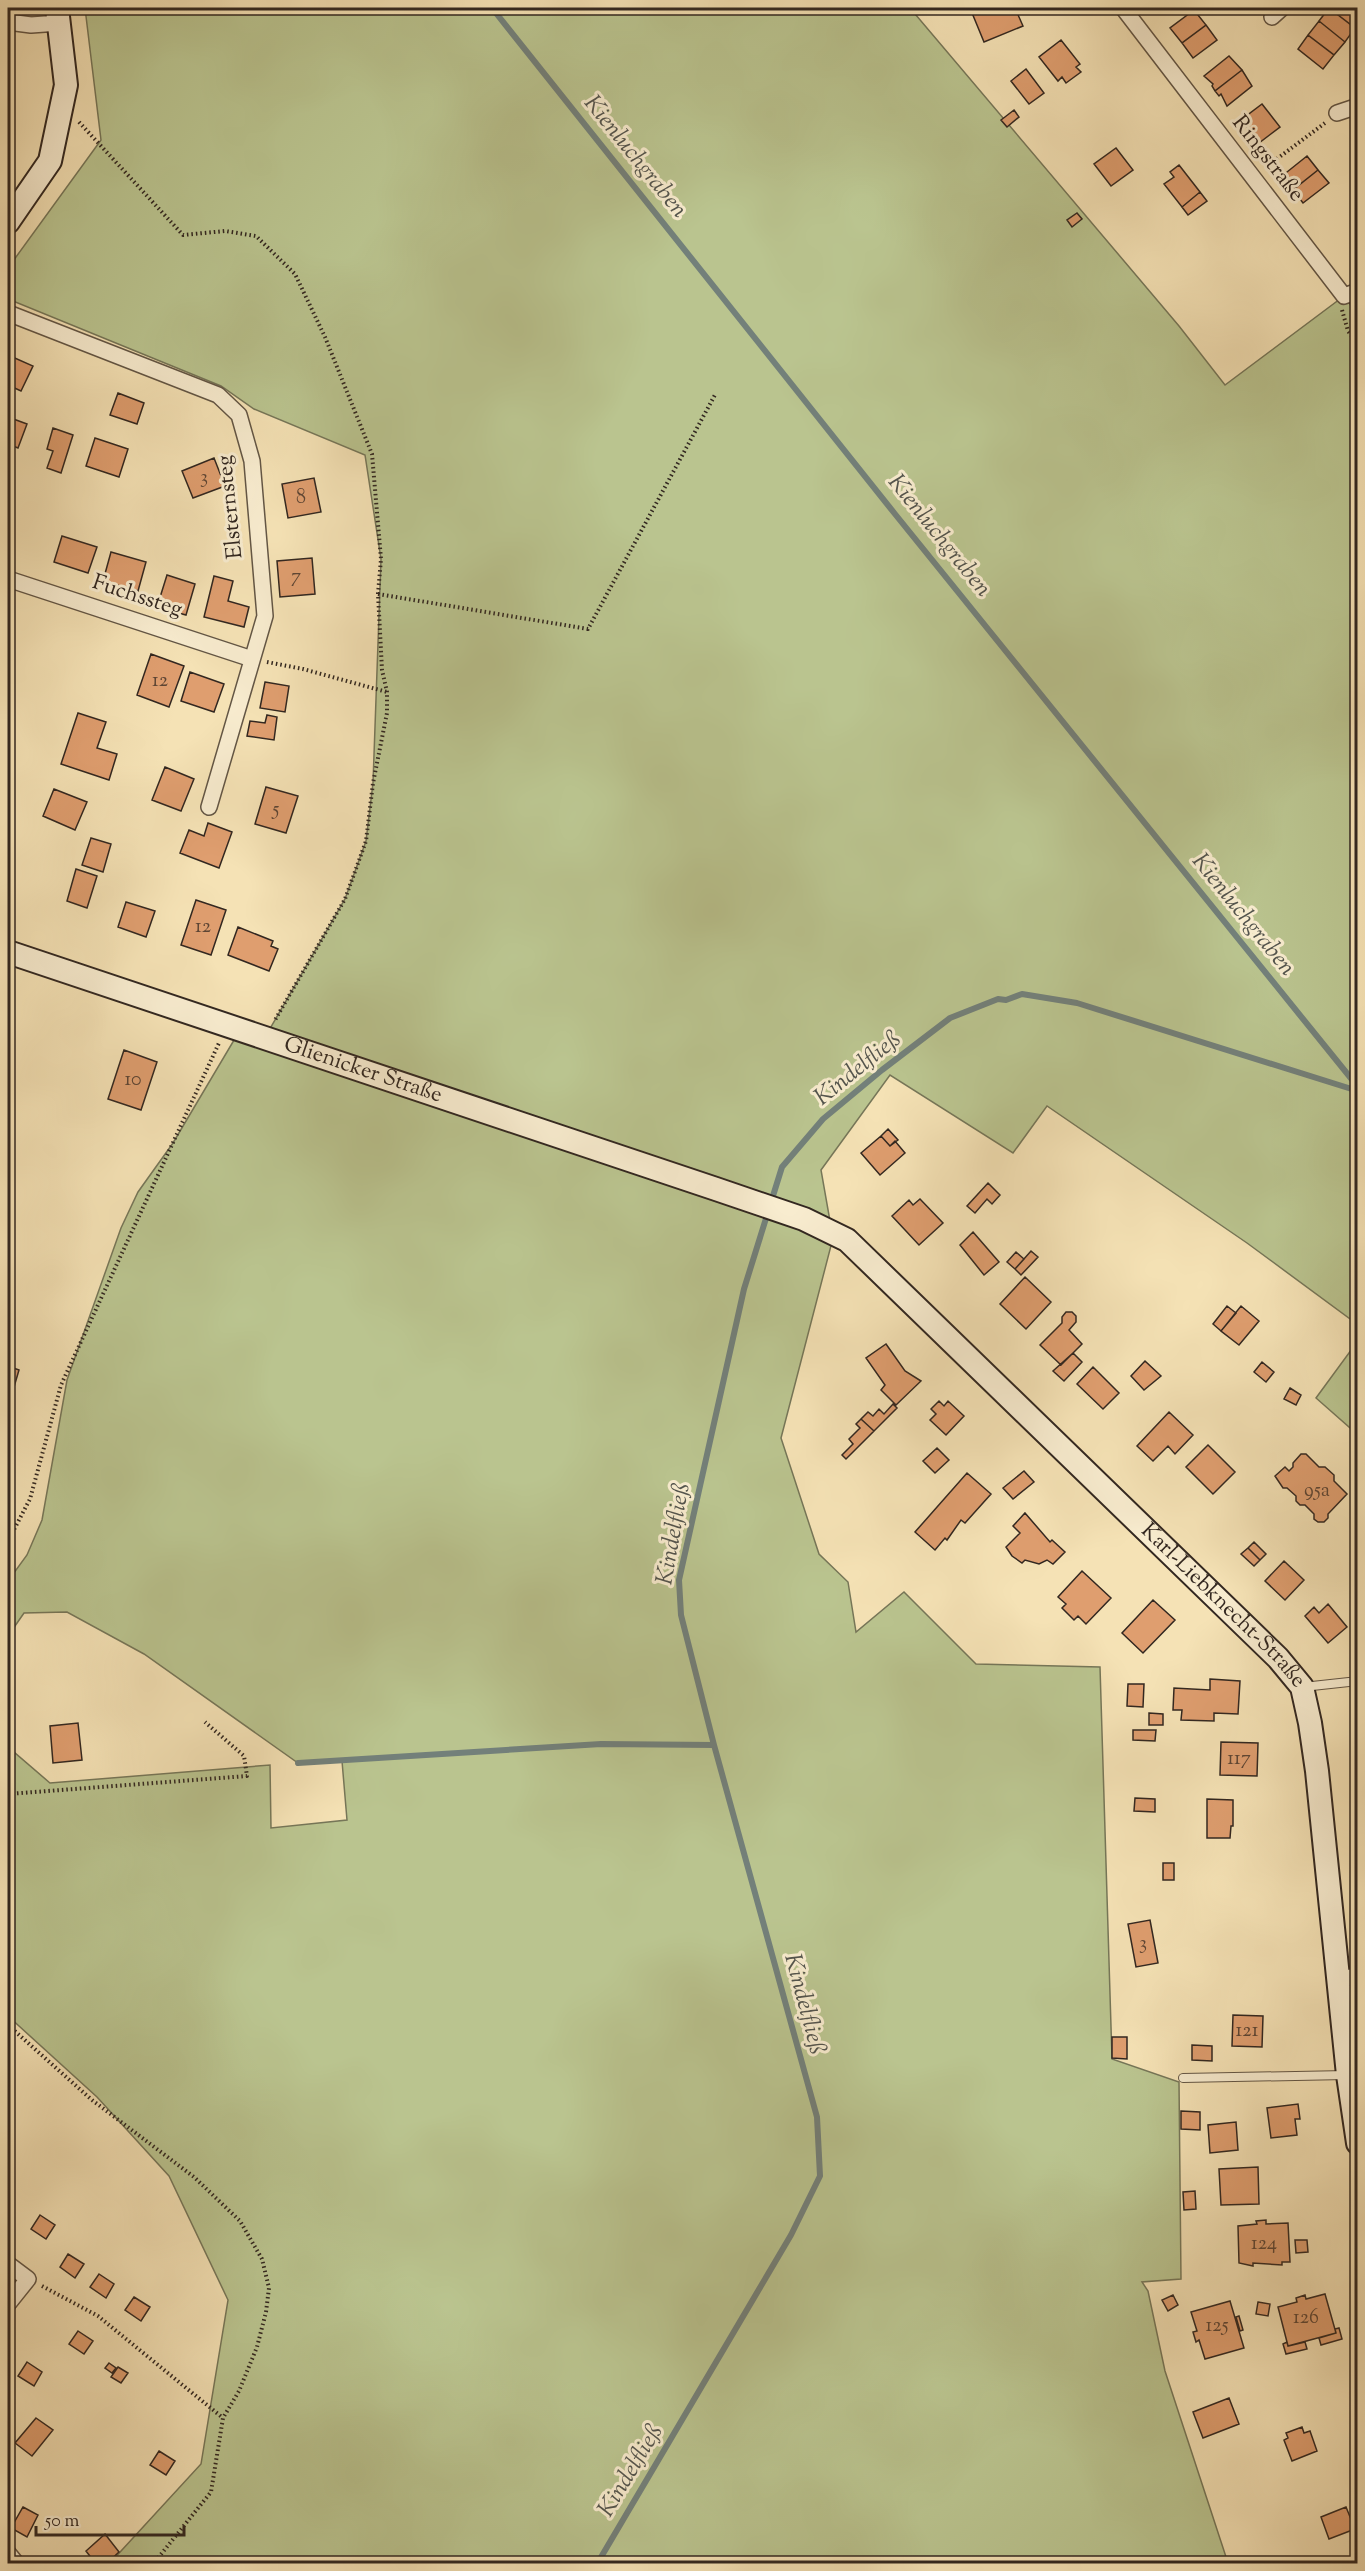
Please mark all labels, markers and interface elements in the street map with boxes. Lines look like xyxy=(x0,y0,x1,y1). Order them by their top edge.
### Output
water label: Kienluchgraben xyxy=(575,88,695,226)
street label: Ringstraße xyxy=(1223,109,1311,209)
street label: Elsternsteg xyxy=(210,453,252,561)
house number: 3 xyxy=(200,464,208,493)
water label: Kienluchgraben xyxy=(879,467,999,605)
house number: 8 xyxy=(296,484,306,513)
house number: 7 xyxy=(291,563,301,592)
street label: Fuchssteg xyxy=(88,567,186,627)
house number: 12 xyxy=(152,667,168,696)
house number: 5 xyxy=(272,796,280,825)
water label: Kienluchgraben xyxy=(1183,846,1303,984)
house number: 12 xyxy=(195,913,211,942)
water label: Kindelfließ xyxy=(807,1023,909,1115)
street label: Glienicker Straße xyxy=(279,1029,446,1112)
house number: 10 xyxy=(124,1066,142,1095)
house number: 95a xyxy=(1304,1477,1330,1506)
water label: Kindelfließ xyxy=(648,1480,700,1588)
street label: Karl-Liebknecht-Straße xyxy=(1133,1516,1313,1695)
house number: 117 xyxy=(1227,1745,1251,1774)
house number: 3 xyxy=(1139,1930,1147,1959)
water label: Kindelfließ xyxy=(774,1950,834,2058)
house number: 121 xyxy=(1236,2017,1259,2046)
house number: 124 xyxy=(1251,2230,1277,2259)
house number: 126 xyxy=(1293,2304,1319,2333)
house number: 125 xyxy=(1206,2312,1229,2341)
water label: Kindelfließ xyxy=(590,2418,672,2524)
scale bar xyxy=(36,2499,184,2537)
text: 50 m xyxy=(44,2509,80,2535)

